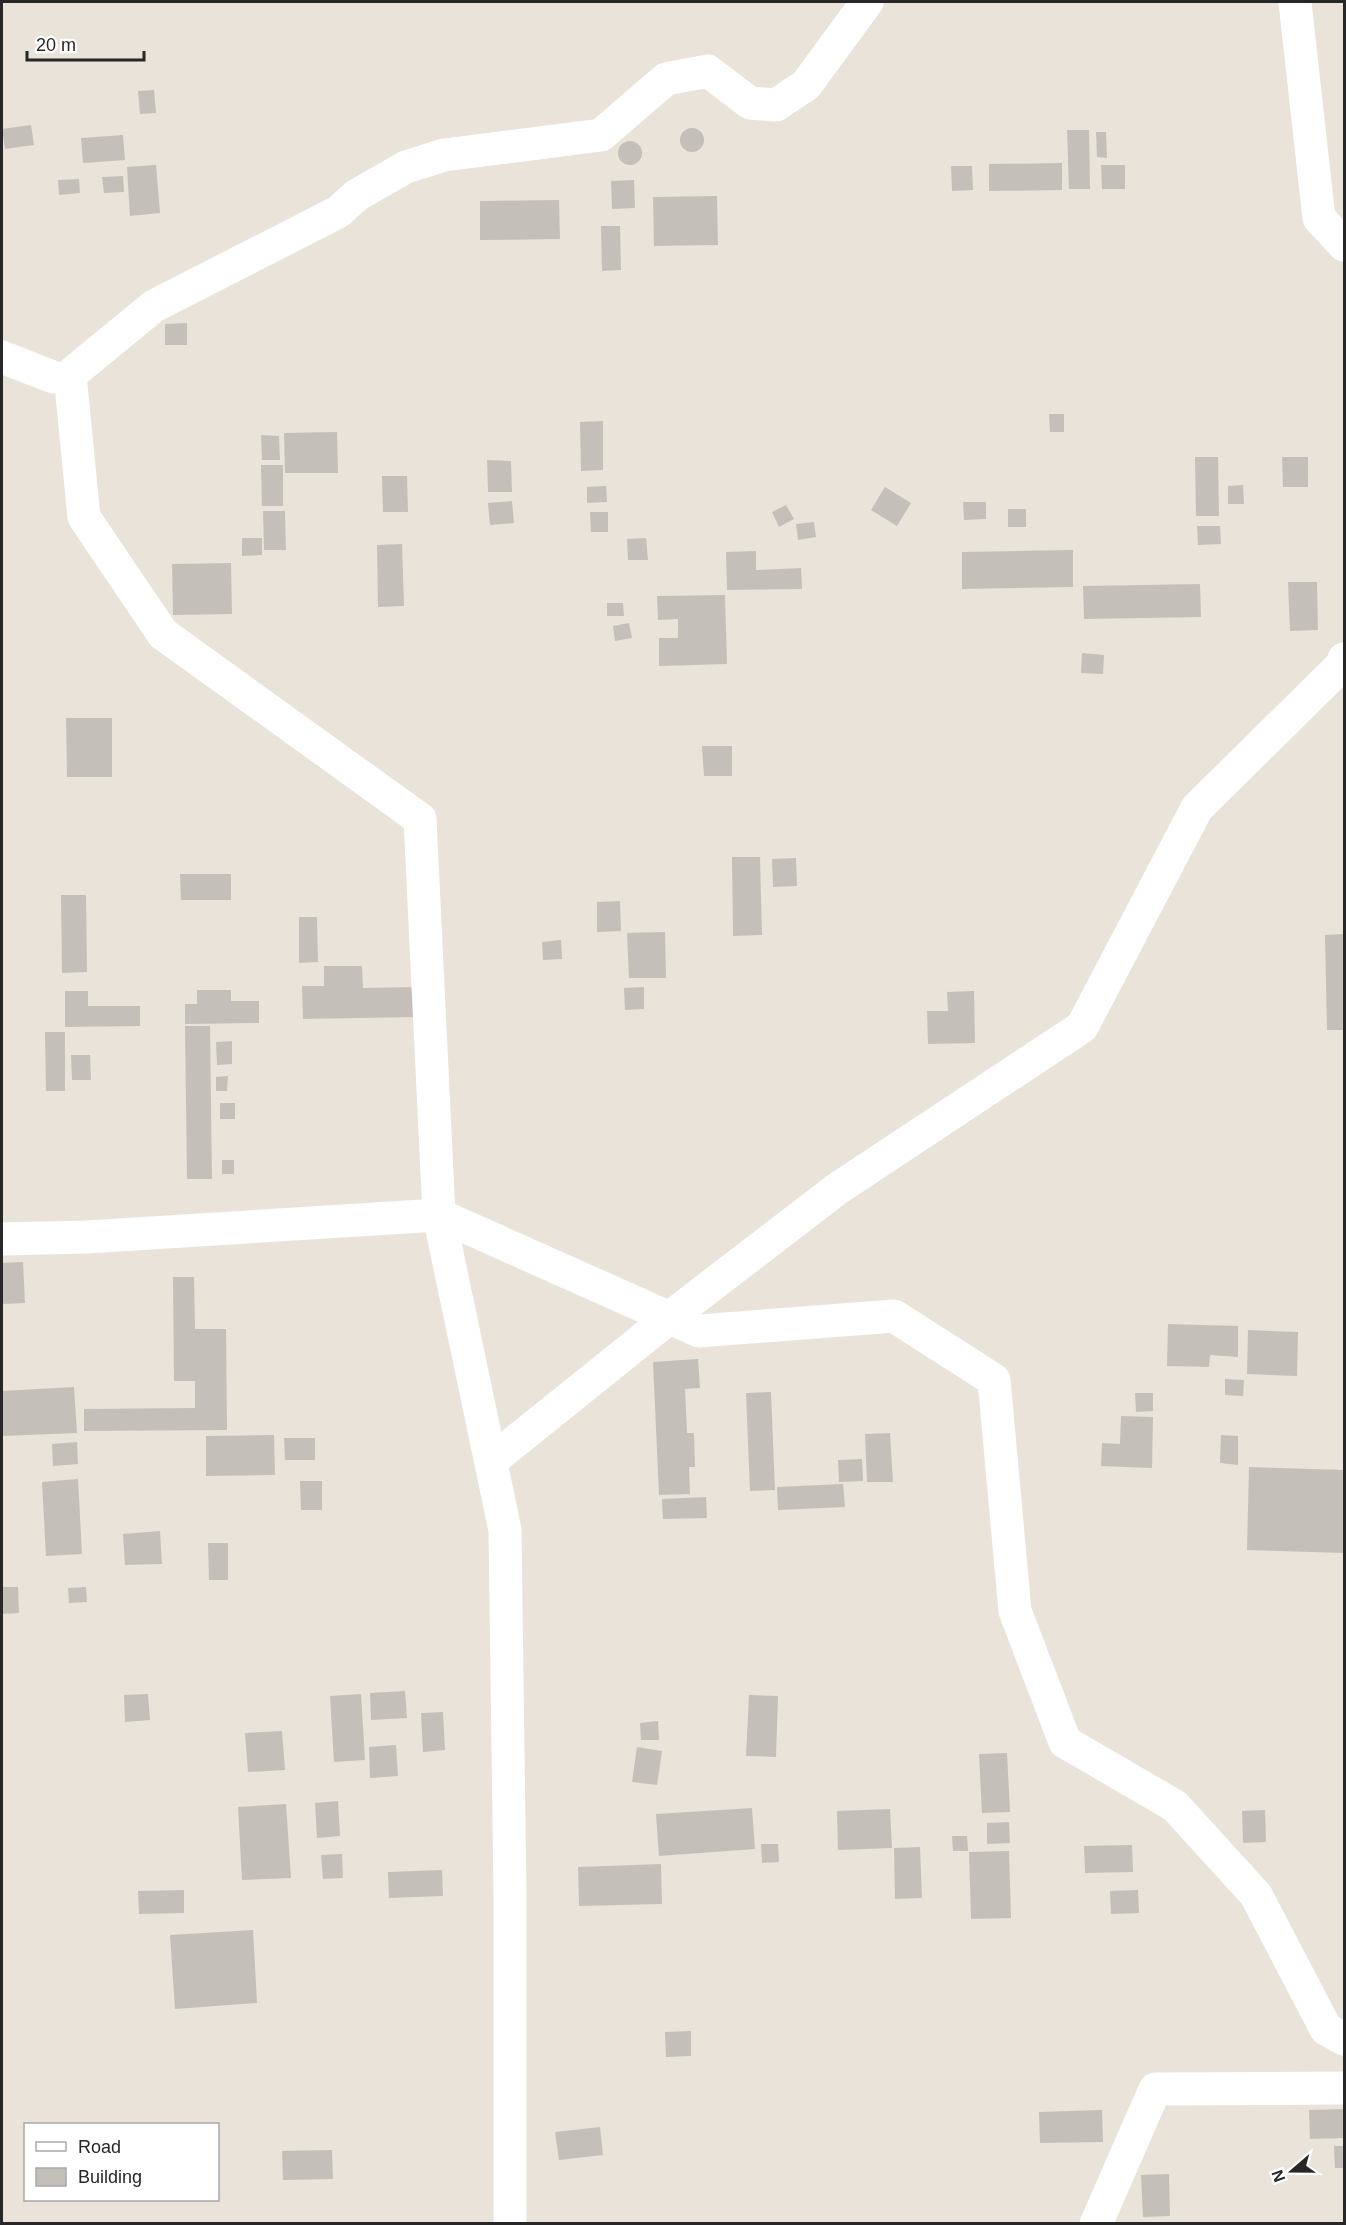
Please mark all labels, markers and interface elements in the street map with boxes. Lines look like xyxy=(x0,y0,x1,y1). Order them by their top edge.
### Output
scale bar xyxy=(27,24,144,62)
text: 20 m xyxy=(36,35,76,55)
legend xyxy=(24,2123,219,2201)
text: Road xyxy=(78,2137,121,2157)
north arrow xyxy=(1262,2141,1322,2201)
text: Building xyxy=(78,2167,142,2187)
text: N xyxy=(1268,2168,1288,2184)

